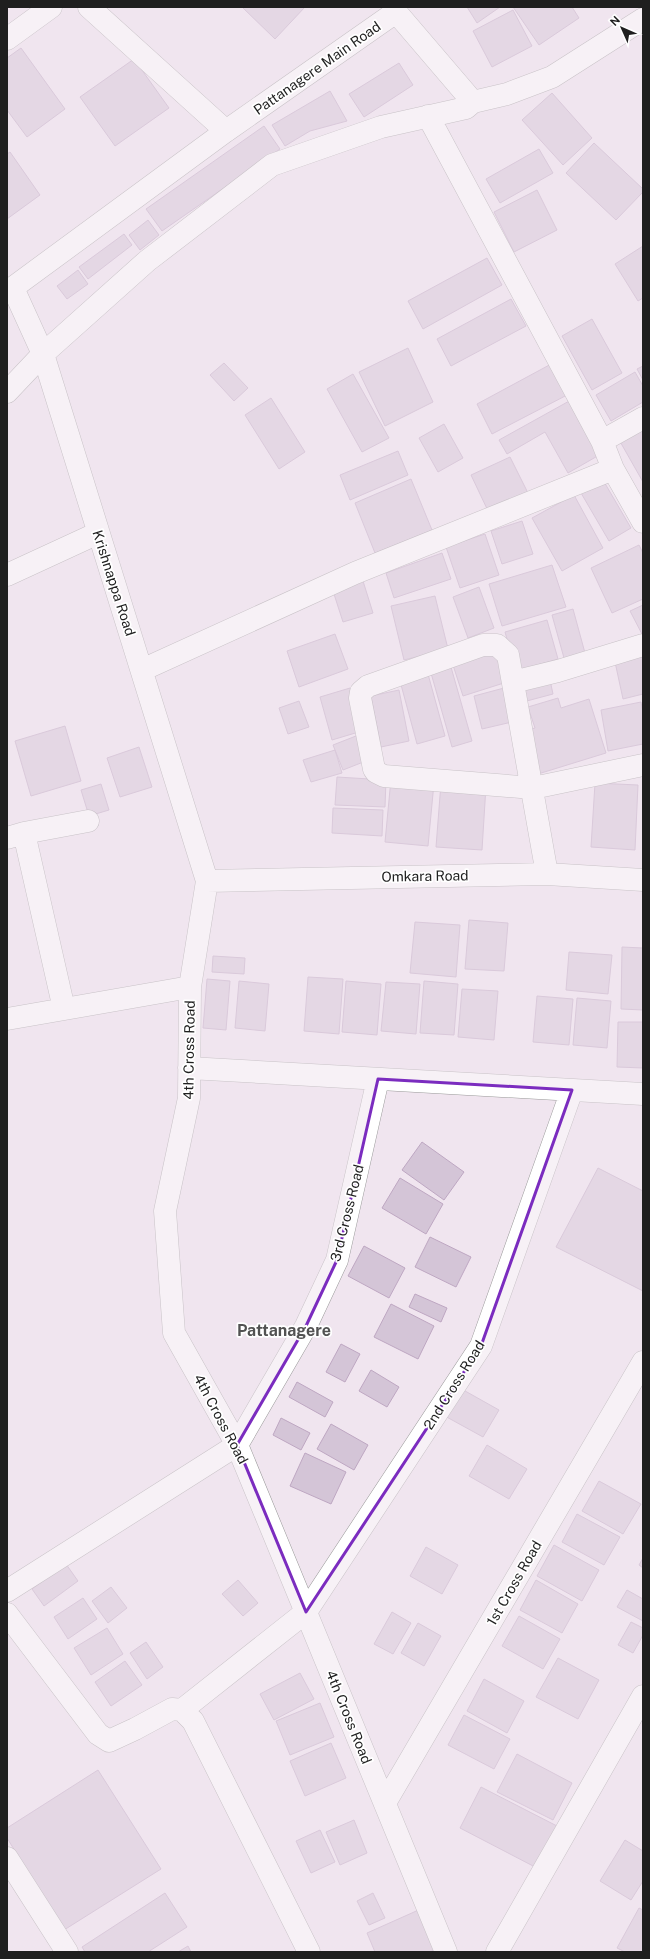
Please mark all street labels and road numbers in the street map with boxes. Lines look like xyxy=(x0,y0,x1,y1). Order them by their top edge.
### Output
street label: Pattanagere Main Road xyxy=(250,18,384,118)
street label: Krishnappa Road xyxy=(89,528,139,638)
street label: Omkara Road xyxy=(381,867,469,885)
street label: 4th Cross Road xyxy=(180,1000,198,1100)
street label: 3rd Cross Road xyxy=(327,1163,367,1263)
street label: 2nd Cross Road xyxy=(420,1338,488,1432)
street label: 4th Cross Road xyxy=(191,1371,251,1467)
street label: 1st Cross Road xyxy=(483,1538,545,1628)
street label: 4th Cross Road xyxy=(323,1668,375,1766)

